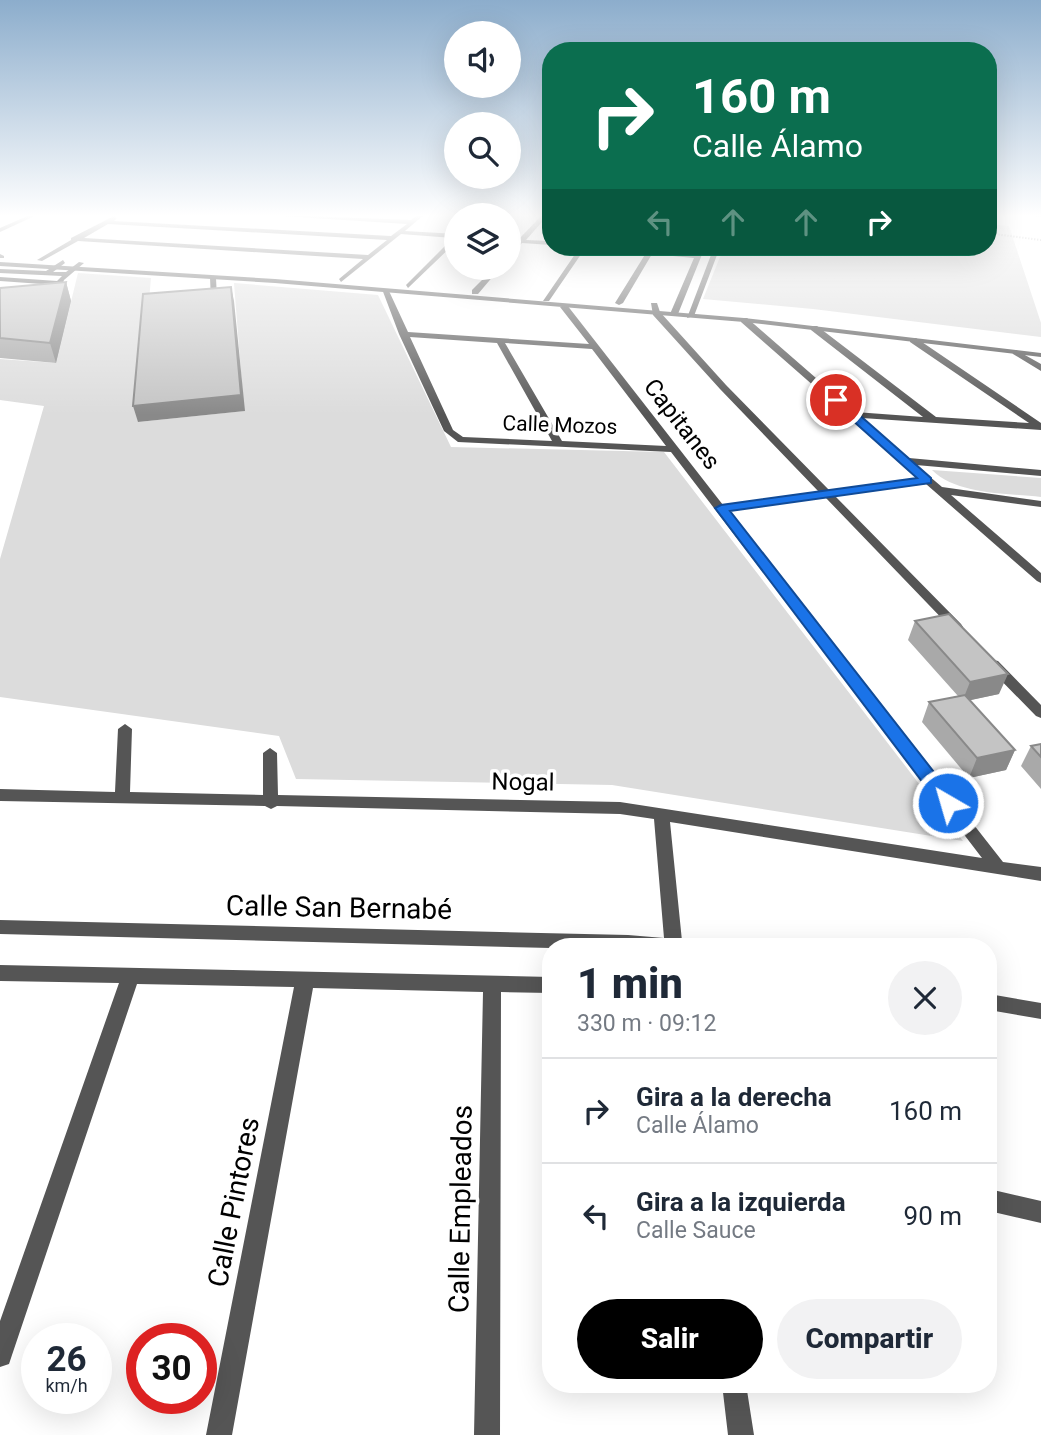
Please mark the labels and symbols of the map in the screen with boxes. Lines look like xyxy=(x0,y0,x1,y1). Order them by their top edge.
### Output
pin xyxy=(806,370,866,430)
street label: Capitanes xyxy=(638,373,726,475)
street label: Calle Mozos xyxy=(502,411,618,439)
position arrow xyxy=(911,766,985,840)
street label: Nogal xyxy=(491,767,555,797)
street label: Calle San Bernabé xyxy=(226,889,452,926)
street label: Calle Empleados xyxy=(442,1105,479,1313)
street label: Calle Pintores xyxy=(201,1114,266,1290)
speed limit sign: 30 xyxy=(126,1323,217,1414)

